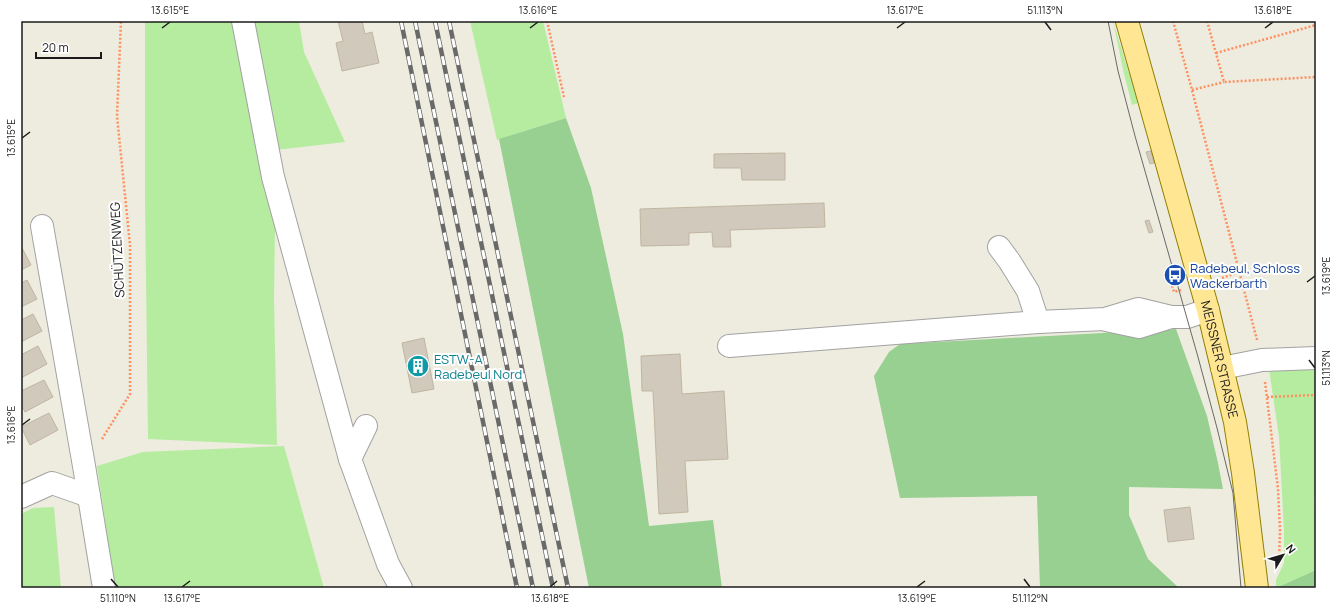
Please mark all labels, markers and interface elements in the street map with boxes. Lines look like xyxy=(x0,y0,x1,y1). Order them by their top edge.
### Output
text: 13.615°E xyxy=(151,3,189,17)
text: 13.616°E xyxy=(519,3,557,17)
text: 13.617°E xyxy=(886,3,924,17)
text: 51.113°N xyxy=(1027,3,1063,17)
text: 13.618°E xyxy=(1254,3,1292,17)
scale bar xyxy=(36,34,101,60)
text: 20 m xyxy=(42,39,69,56)
text: 13.615°E xyxy=(4,119,18,157)
street label: SCHÜTZENWEG xyxy=(106,202,128,298)
text: 13.619°E xyxy=(1319,257,1333,295)
place label: Radebeul, Schloss Wackerbarth xyxy=(1190,259,1300,292)
bus stop icon: Radebeul, Schloss Wackerbarth xyxy=(1162,262,1188,288)
street label: MEISSNER STRASSE xyxy=(1197,299,1243,420)
place label: ESTW-A Radebeul Nord xyxy=(434,350,522,383)
text: 51.113°N xyxy=(1319,350,1333,386)
building icon: ESTW-A Radebeul Nord xyxy=(405,353,431,379)
text: 13.616°E xyxy=(4,406,18,444)
north arrow xyxy=(1263,535,1303,575)
text: N xyxy=(1283,541,1300,556)
text: 51.110°N xyxy=(100,591,136,605)
text: 13.617°E xyxy=(163,591,201,605)
text: 13.618°E xyxy=(531,591,569,605)
text: 13.619°E xyxy=(898,591,936,605)
text: 51.112°N xyxy=(1012,591,1048,605)

